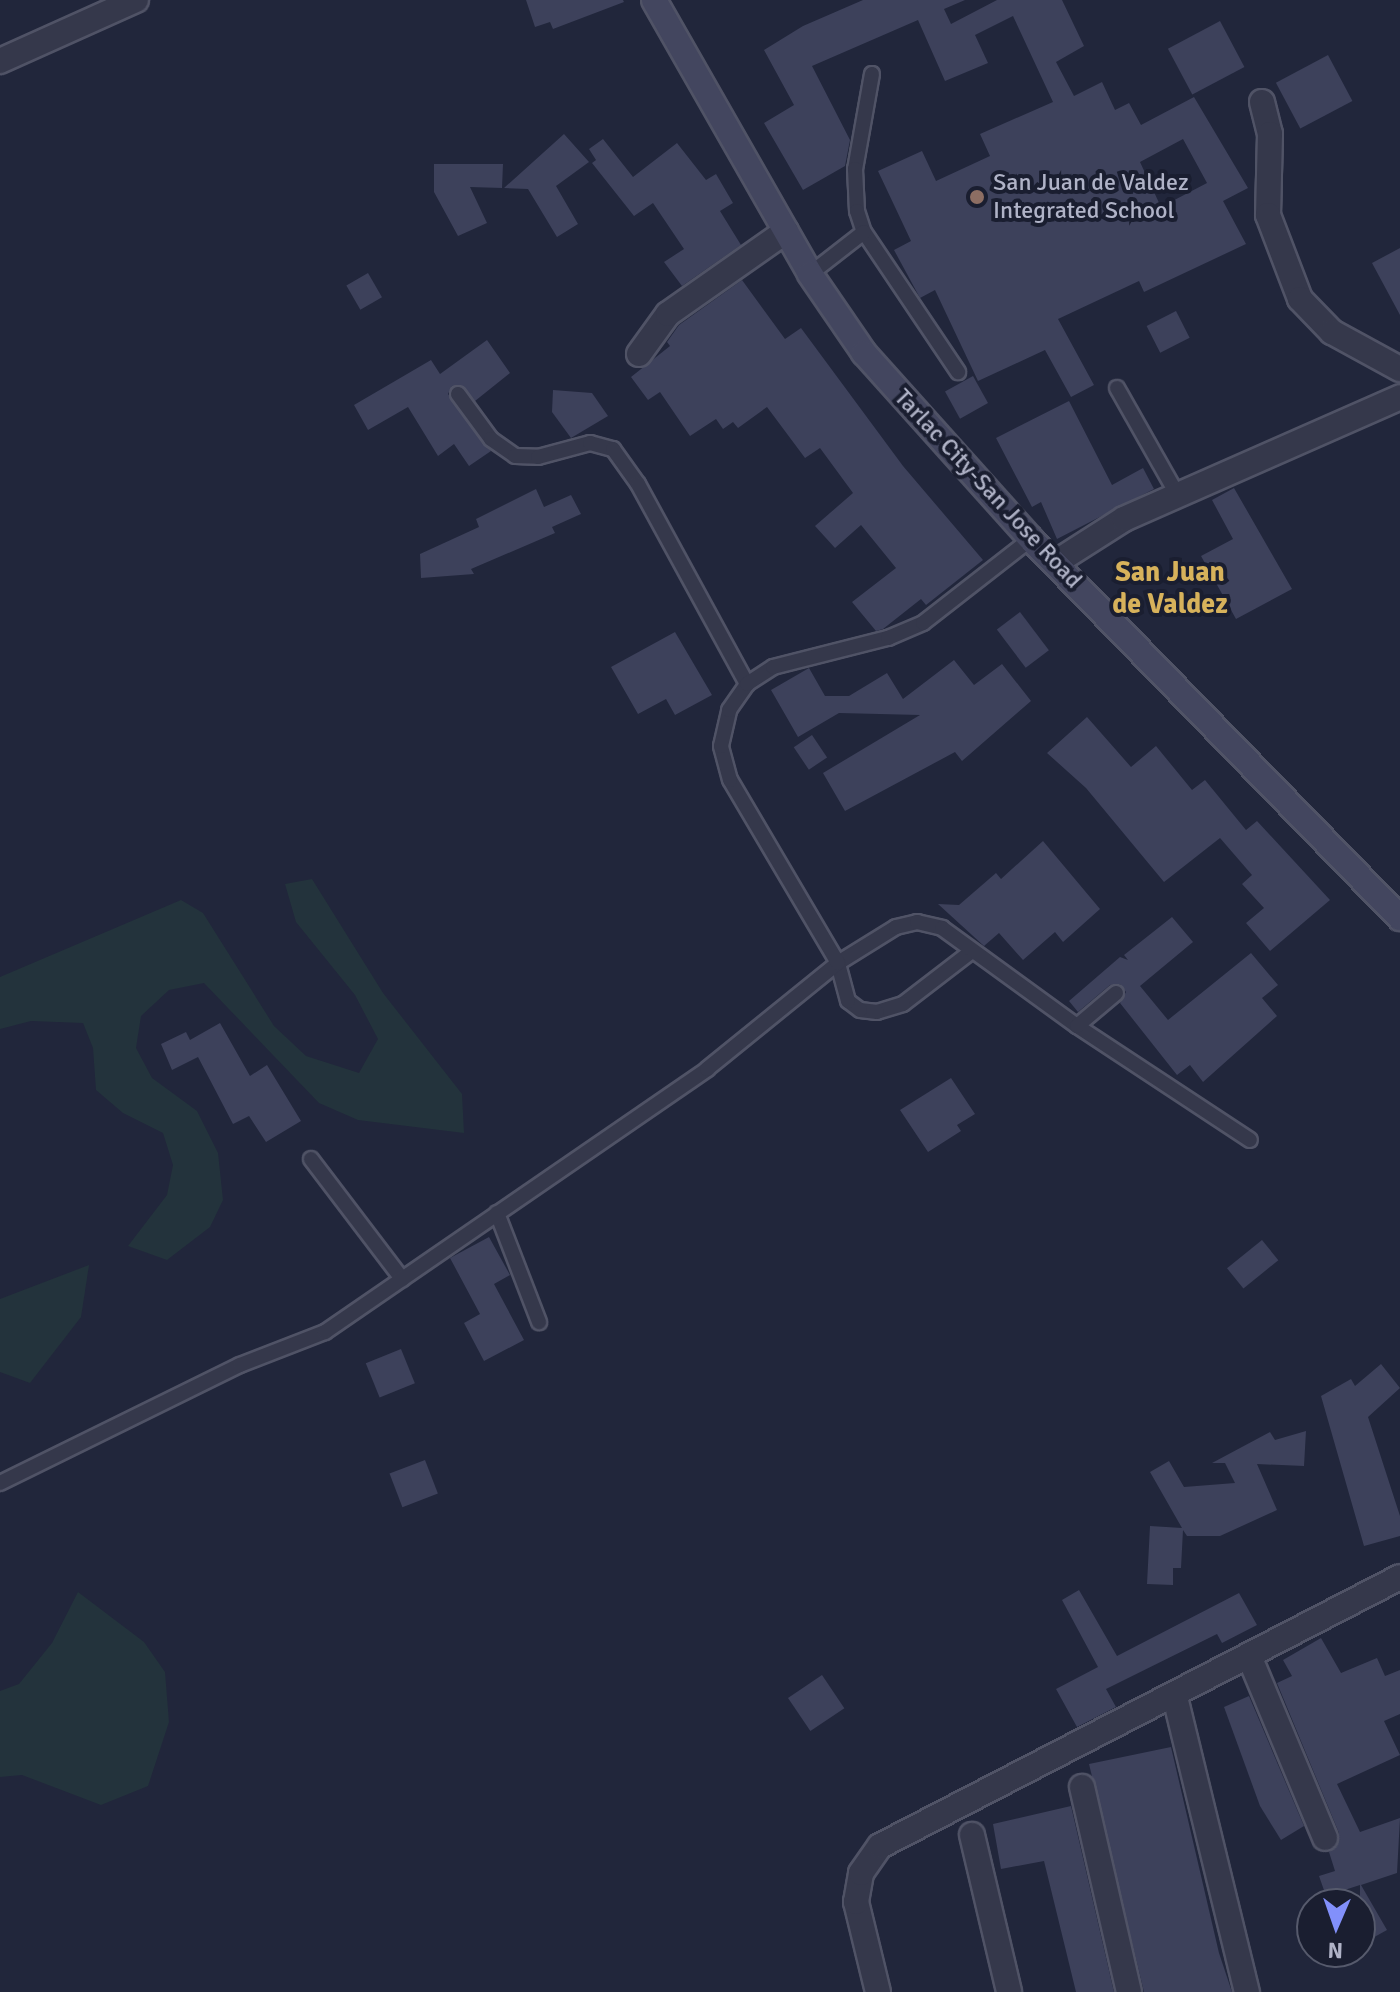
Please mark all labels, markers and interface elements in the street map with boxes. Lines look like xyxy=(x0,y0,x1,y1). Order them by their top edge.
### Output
place label: San Juan de Valdez Integrated School xyxy=(993,169,1189,225)
marker: San Juan de Valdez Integrated School xyxy=(968,188,986,206)
street label: Tarlac City-San Jose Road xyxy=(888,383,1088,595)
district label: San Juan de Valdez xyxy=(1112,555,1228,621)
north arrow xyxy=(1296,1888,1376,1968)
text: N xyxy=(1327,1937,1343,1964)

